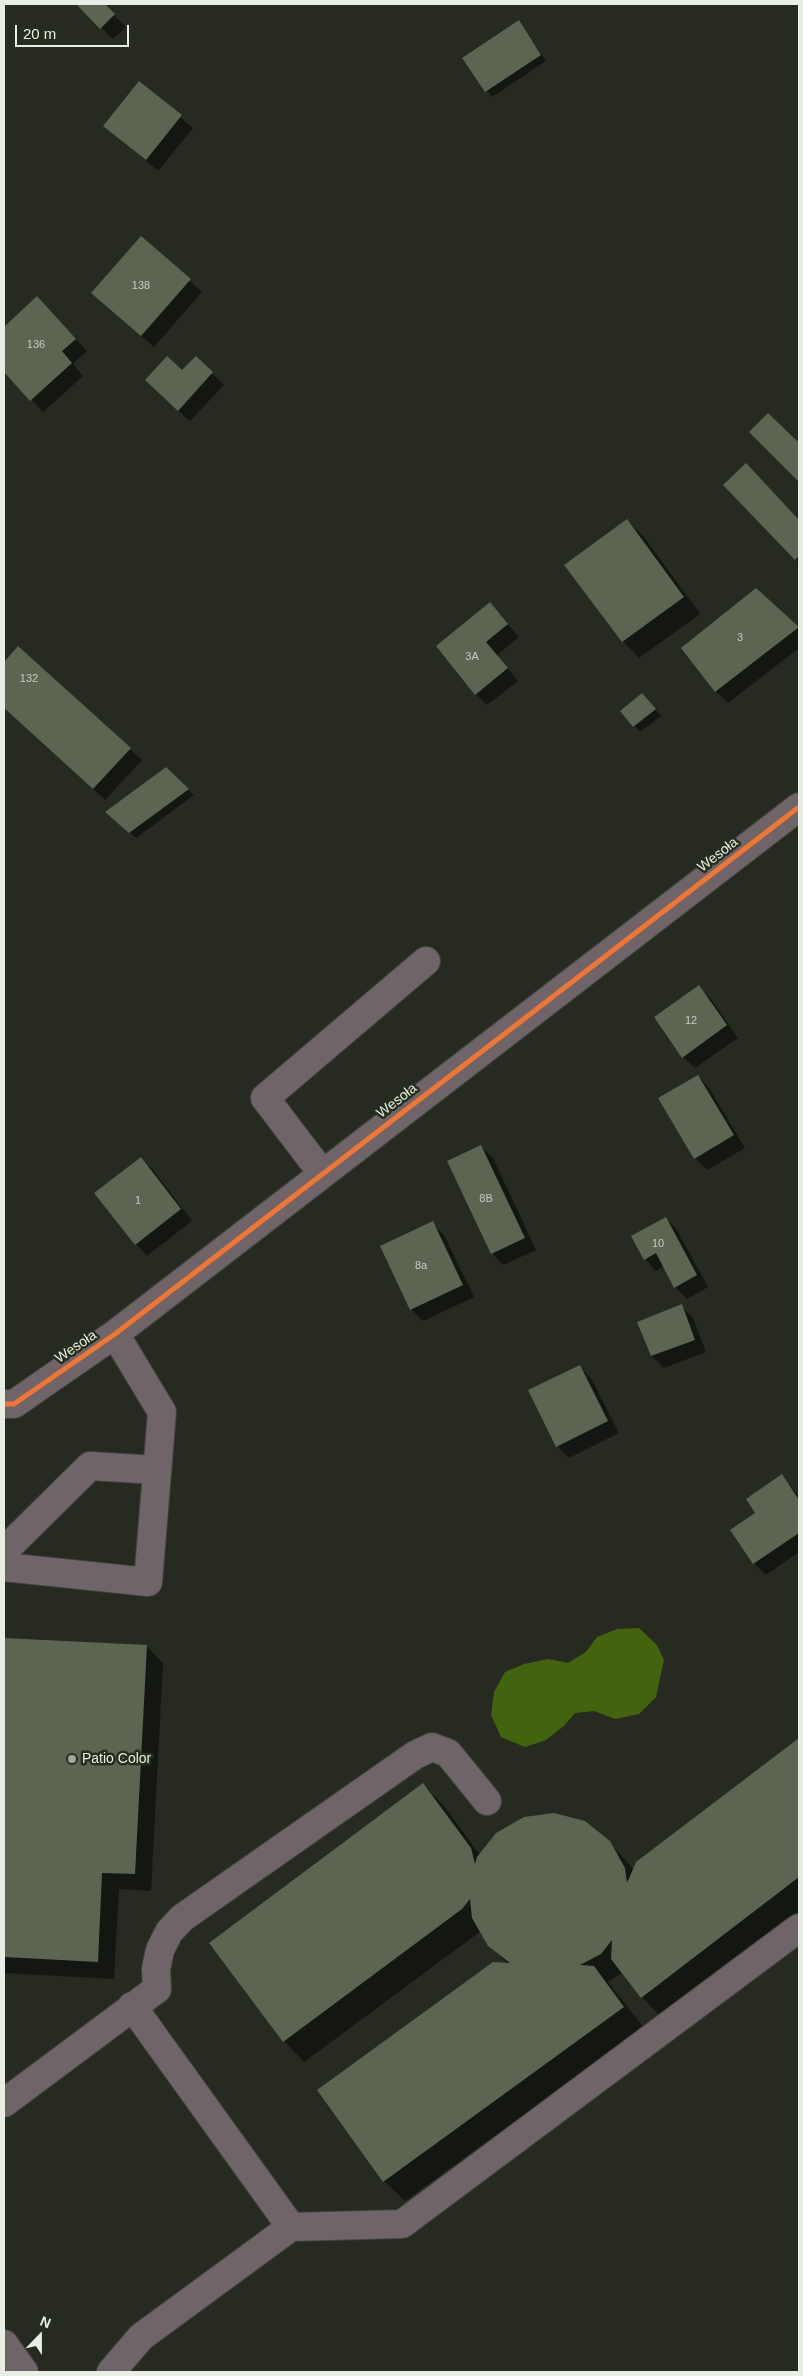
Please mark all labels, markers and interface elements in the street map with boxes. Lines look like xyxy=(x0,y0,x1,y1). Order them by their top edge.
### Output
scale bar xyxy=(18,15,131,47)
text: 20 m xyxy=(23,25,56,42)
house number: 138 xyxy=(132,279,150,293)
house number: 136 xyxy=(27,338,45,352)
house number: 3 xyxy=(737,631,743,645)
house number: 3A xyxy=(465,650,479,664)
house number: 132 xyxy=(20,672,38,686)
street label: Wesoła xyxy=(695,834,741,876)
house number: 12 xyxy=(685,1014,697,1028)
street label: Wesoła xyxy=(374,1080,420,1122)
house number: 8B xyxy=(479,1192,493,1206)
house number: 1 xyxy=(135,1194,141,1208)
house number: 10 xyxy=(652,1237,664,1251)
house number: 8a xyxy=(415,1259,427,1273)
street label: Wesoła xyxy=(52,1327,100,1367)
place label: Patio Color xyxy=(82,1751,151,1767)
marker: Patio Color xyxy=(66,1753,78,1765)
north arrow xyxy=(15,2311,65,2361)
text: N xyxy=(38,2313,53,2331)

